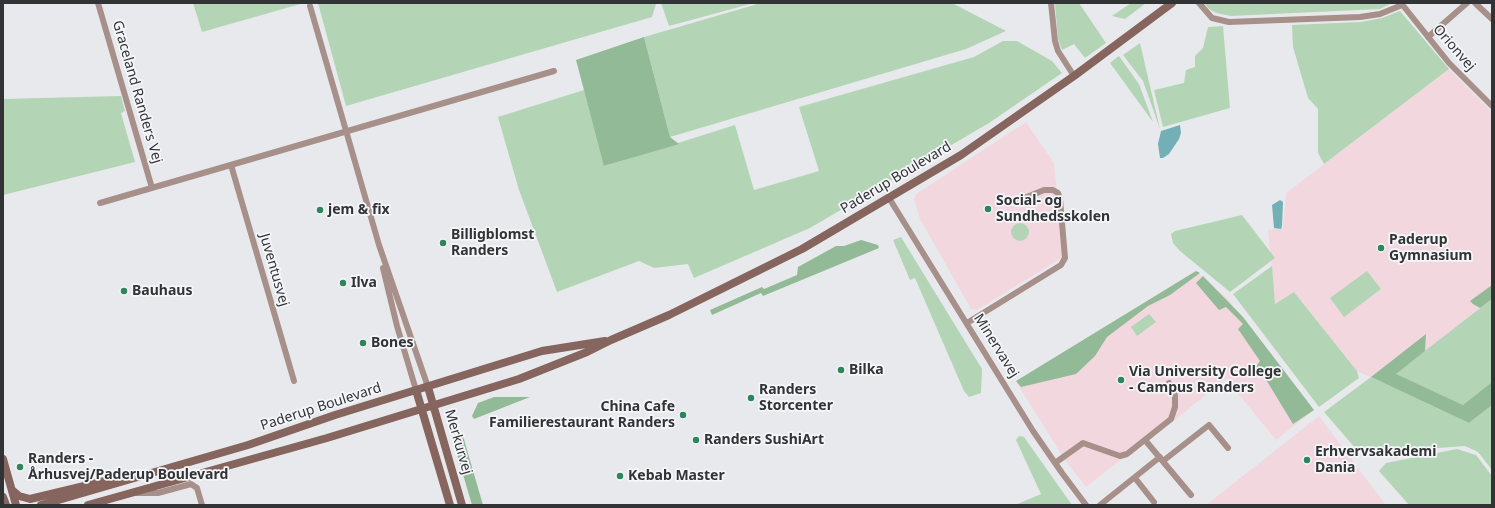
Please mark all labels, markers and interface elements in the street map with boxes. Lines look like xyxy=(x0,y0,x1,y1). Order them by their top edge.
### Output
street label: Graceland Randers Vej xyxy=(109,19,165,165)
street label: Orionvej xyxy=(1429,21,1479,75)
street label: Paderup Boulevard xyxy=(838,138,954,218)
place label: Social- og Sundhedsskolen xyxy=(996,193,1110,226)
place label: jem & fix xyxy=(328,202,390,218)
marker: Social- og Sundhedsskolen xyxy=(983,204,993,214)
marker: jem & fix xyxy=(315,205,325,215)
place label: Billigblomst Randers xyxy=(451,227,534,260)
street label: Juventusvej xyxy=(256,232,292,308)
place label: Paderup Gymnasium xyxy=(1389,232,1472,264)
marker: Billigblomst Randers xyxy=(438,238,448,248)
marker: Paderup Gymnasium xyxy=(1376,243,1386,253)
place label: Ilva xyxy=(351,275,377,291)
marker: Ilva xyxy=(338,278,348,288)
place label: Bauhaus xyxy=(132,283,192,299)
marker: Bauhaus xyxy=(119,286,129,296)
street label: Minervavej xyxy=(970,311,1022,381)
place label: Bones xyxy=(371,335,414,351)
marker: Bones xyxy=(358,338,368,348)
place label: Bilka xyxy=(849,362,884,378)
place label: Via University College - Campus Randers xyxy=(1129,364,1281,396)
marker: Bilka xyxy=(836,365,846,375)
marker: Via University College - Campus Randers xyxy=(1116,375,1126,385)
street label: Paderup Boulevard xyxy=(258,380,384,434)
place label: Randers Storcenter xyxy=(759,382,833,414)
marker: Randers Storcenter xyxy=(746,393,756,403)
place label: China Cafe Familierestaurant Randers xyxy=(489,399,675,432)
street label: Merkurvej xyxy=(441,408,475,476)
marker: China Cafe Familierestaurant Randers xyxy=(678,410,688,420)
place label: Randers SushiArt xyxy=(704,432,824,448)
marker: Randers SushiArt xyxy=(691,435,701,445)
place label: Erhvervsakademi Dania xyxy=(1315,444,1436,476)
place label: Randers - Århusvej/Paderup Boulevard xyxy=(28,451,228,484)
marker: Erhvervsakademi Dania xyxy=(1302,455,1312,465)
marker: Randers - Århusvej/Paderup Boulevard xyxy=(15,462,25,472)
place label: Kebab Master xyxy=(628,468,725,484)
marker: Kebab Master xyxy=(615,471,625,481)

